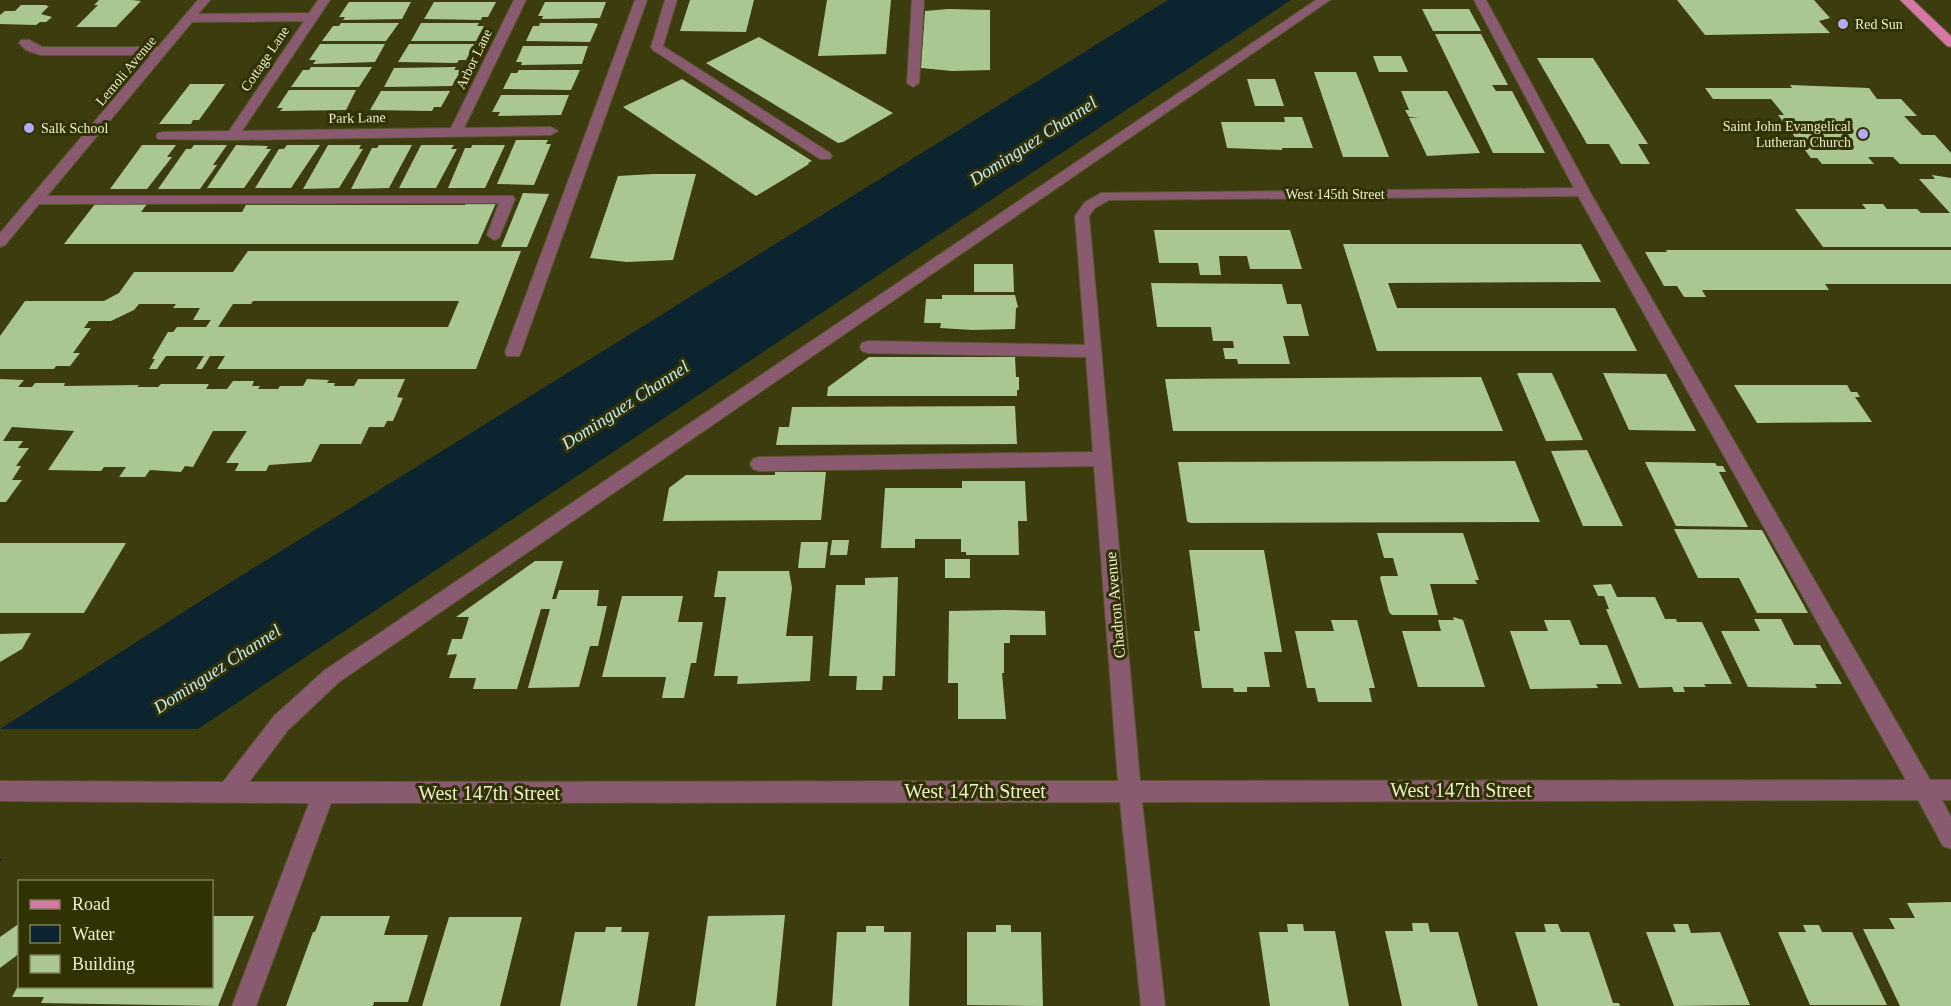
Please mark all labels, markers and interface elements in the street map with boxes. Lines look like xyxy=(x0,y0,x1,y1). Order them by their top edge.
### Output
marker: Red Sun xyxy=(1836,17,1850,31)
place label: Red Sun xyxy=(1855,17,1903,32)
street label: Cottage Lane xyxy=(238,24,292,94)
street label: Arbor Lane xyxy=(453,27,495,91)
street label: Lemoli Avenue xyxy=(93,33,159,109)
water label: Dominguez Channel xyxy=(965,92,1100,190)
street label: Park Lane xyxy=(328,110,386,126)
place label: Saint John Evangelical Lutheran Church xyxy=(1723,119,1851,150)
marker: Salk School xyxy=(22,121,36,135)
place label: Salk School xyxy=(41,121,108,136)
marker: Saint John Evangelical Lutheran Church xyxy=(1856,127,1870,141)
street label: West 145th Street xyxy=(1285,187,1385,202)
water label: Dominguez Channel xyxy=(557,356,692,454)
street label: Chadron Avenue xyxy=(1102,551,1128,659)
water label: Dominguez Channel xyxy=(149,620,284,718)
street label: West 147th Street xyxy=(1390,779,1532,801)
street label: West 147th Street xyxy=(904,780,1046,802)
street label: West 147th Street xyxy=(418,782,560,804)
legend xyxy=(18,880,213,988)
text: Road xyxy=(72,894,110,914)
text: Water xyxy=(72,924,115,944)
text: Building xyxy=(72,954,135,974)

